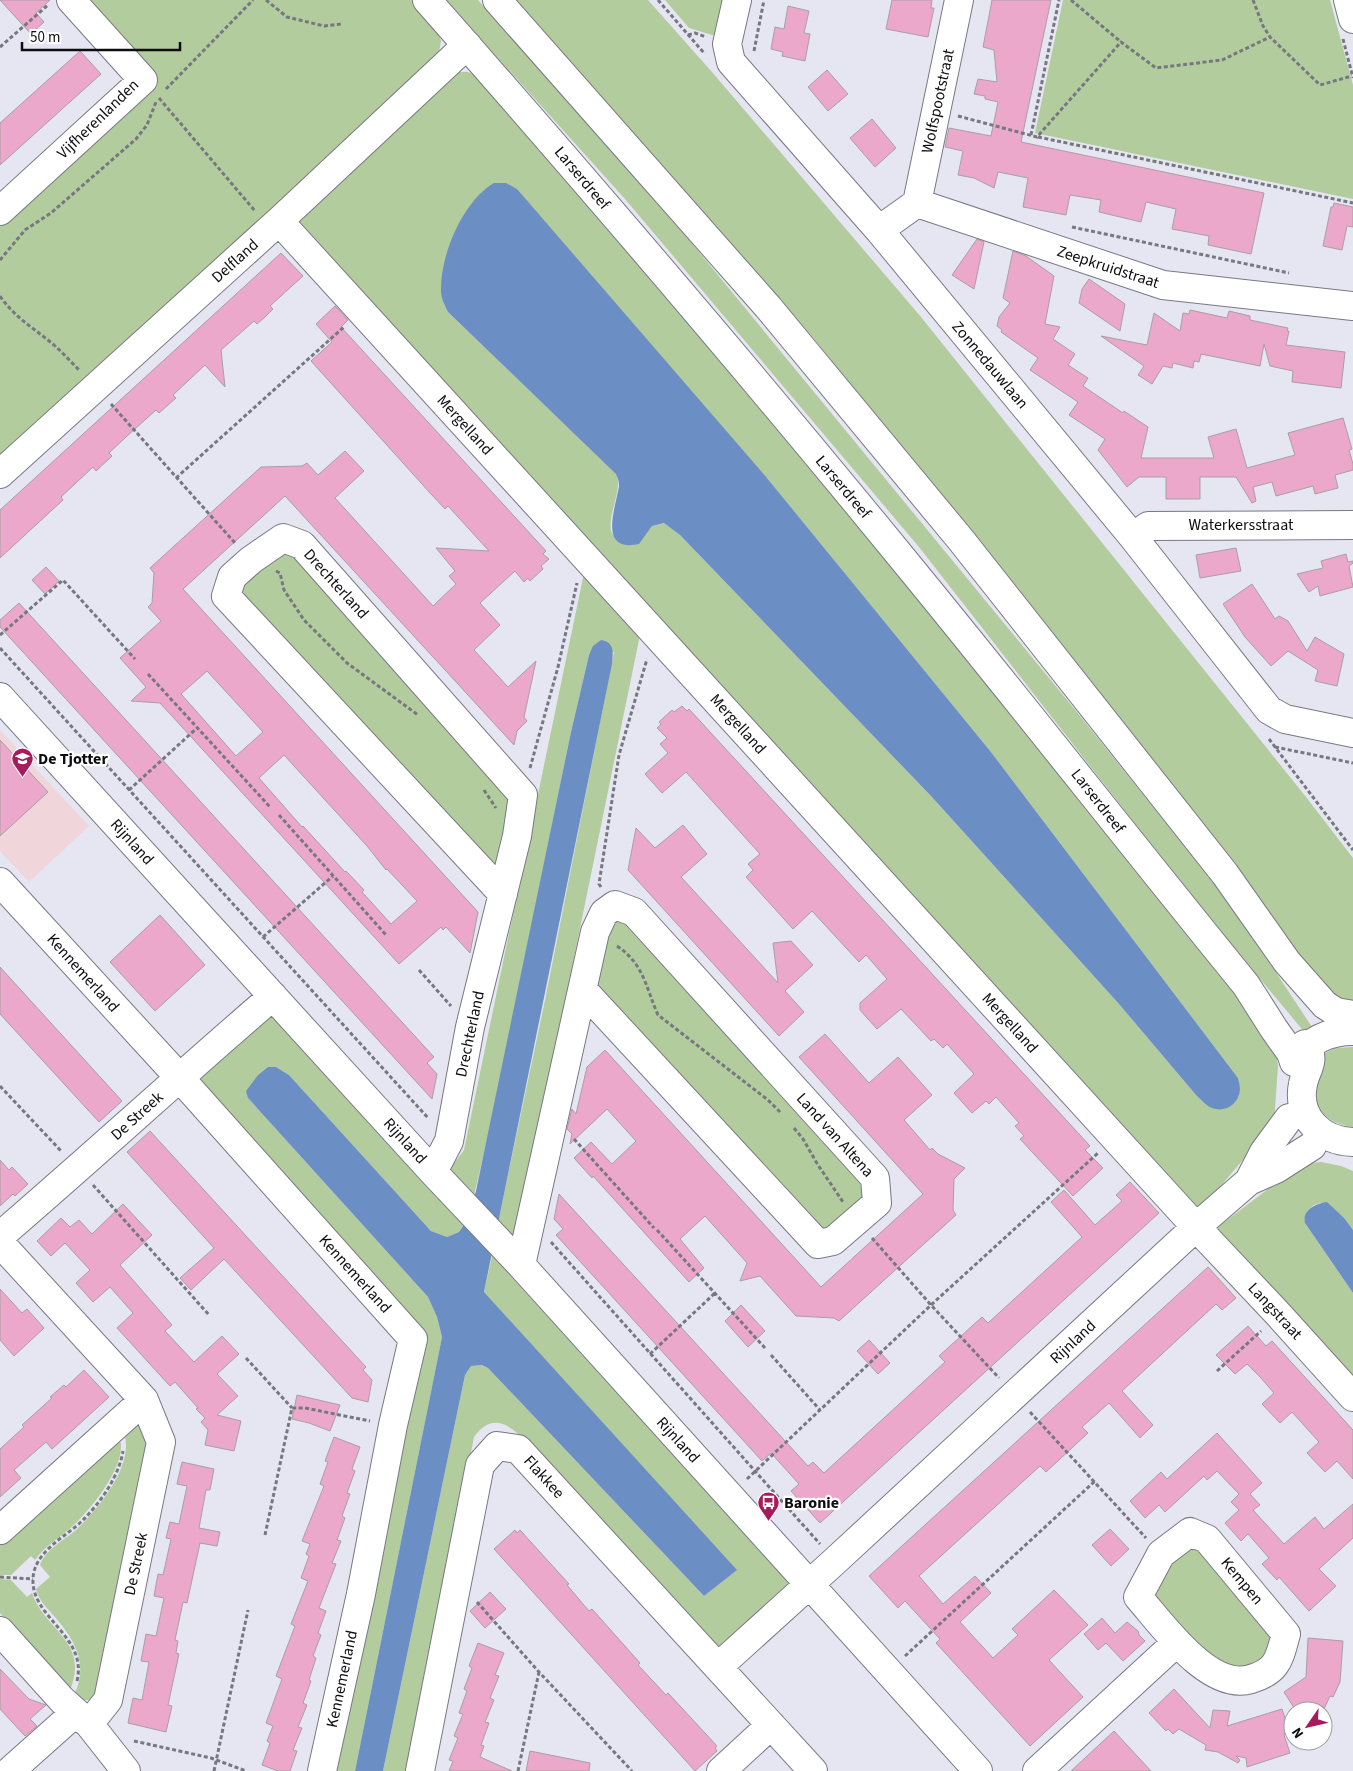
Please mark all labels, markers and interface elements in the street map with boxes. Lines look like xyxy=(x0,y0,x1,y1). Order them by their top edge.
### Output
scale bar xyxy=(22,20,180,52)
text: 50 m xyxy=(30,27,60,48)
street label: Wolfspootstraat xyxy=(916,46,960,155)
street label: Vijfherenlanden xyxy=(52,74,144,164)
street label: Larserdreef xyxy=(549,142,616,215)
street label: Delfland xyxy=(207,234,263,288)
street label: Zeepkruidstraat xyxy=(1054,240,1163,294)
street label: Zonnedauwlaan xyxy=(947,316,1033,414)
street label: Mergelland xyxy=(432,390,498,460)
street label: Larserdreef xyxy=(810,451,877,524)
street label: Waterkersstraat xyxy=(1189,514,1294,536)
street label: Drechterland xyxy=(299,544,373,624)
street label: Mergelland xyxy=(705,689,771,759)
school or university icon: De Tjotter xyxy=(10,747,34,778)
place label: De Tjotter xyxy=(38,748,108,770)
street label: Larserdreef xyxy=(1066,764,1131,839)
street label: Rijnland xyxy=(105,814,159,870)
street label: Kennemerland xyxy=(42,929,124,1017)
street label: Mergelland xyxy=(977,988,1043,1058)
street label: Drechterland xyxy=(450,989,490,1079)
street label: De Streek xyxy=(106,1086,168,1145)
street label: Land van Altena xyxy=(791,1088,879,1182)
street label: Rijnland xyxy=(378,1113,432,1169)
street label: Kennemerland xyxy=(314,1230,396,1318)
street label: Langstraat xyxy=(1243,1278,1308,1345)
street label: Rijnland xyxy=(1045,1315,1101,1369)
street label: Rijnland xyxy=(651,1412,705,1468)
street label: Flakkee xyxy=(519,1451,569,1504)
bus stop icon: Baronie xyxy=(756,1491,780,1522)
place label: Baronie xyxy=(784,1492,839,1514)
street label: De Streek xyxy=(119,1530,153,1597)
street label: Kempen xyxy=(1216,1553,1268,1609)
street label: Kennemerland xyxy=(321,1628,363,1730)
north arrow xyxy=(1283,1701,1333,1751)
text: N xyxy=(1287,1723,1309,1742)

